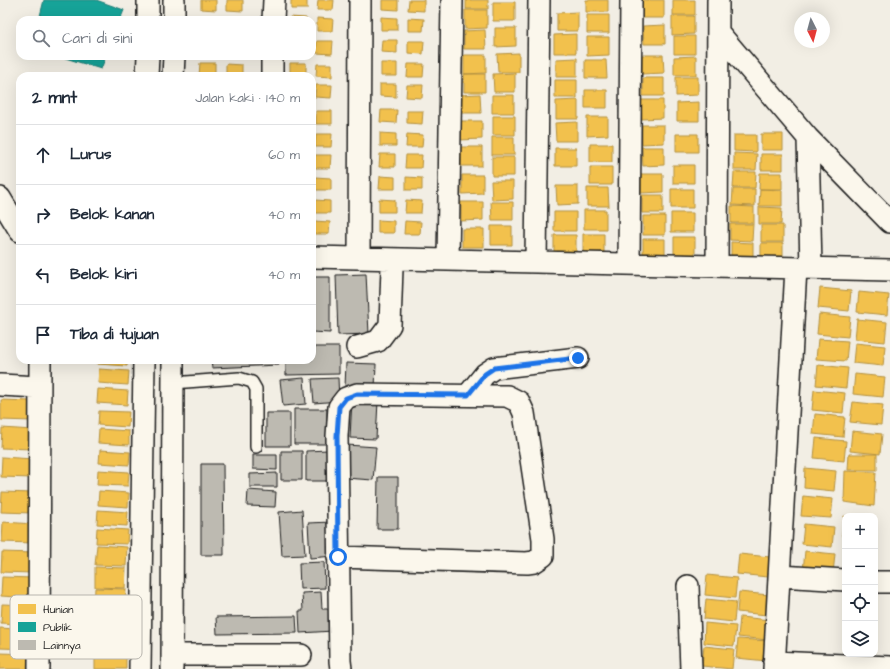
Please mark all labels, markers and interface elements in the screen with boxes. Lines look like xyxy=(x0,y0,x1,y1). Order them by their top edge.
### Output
north arrow xyxy=(794,12,830,48)
search box xyxy=(16,16,316,60)
icon: search xyxy=(30,27,52,49)
text: Cari di sini xyxy=(62,28,132,49)
text: 2 mnt xyxy=(32,86,77,110)
text: Jalan kaki · 140 m xyxy=(195,89,300,107)
icon: ahead xyxy=(32,144,54,166)
text: Lurus xyxy=(70,144,111,165)
text: 60 m xyxy=(268,146,300,164)
icon: right xyxy=(32,204,54,226)
text: Belok kanan xyxy=(70,204,154,225)
text: 40 m xyxy=(268,206,300,224)
icon: left xyxy=(32,264,54,286)
text: Belok kiri xyxy=(70,264,137,285)
text: 40 m xyxy=(268,266,300,284)
icon: arrive xyxy=(32,324,54,346)
text: Tiba di tujuan xyxy=(70,324,159,345)
route end xyxy=(569,349,587,367)
map controls xyxy=(842,513,878,657)
button: + xyxy=(842,513,878,549)
route start xyxy=(329,548,347,566)
button: − xyxy=(842,549,878,585)
button: locate xyxy=(842,585,878,621)
legend xyxy=(10,595,142,659)
text: Hunian xyxy=(43,602,74,617)
text: Publik xyxy=(43,620,72,635)
button: layers xyxy=(842,621,878,657)
text: Lainnya xyxy=(43,638,81,654)

